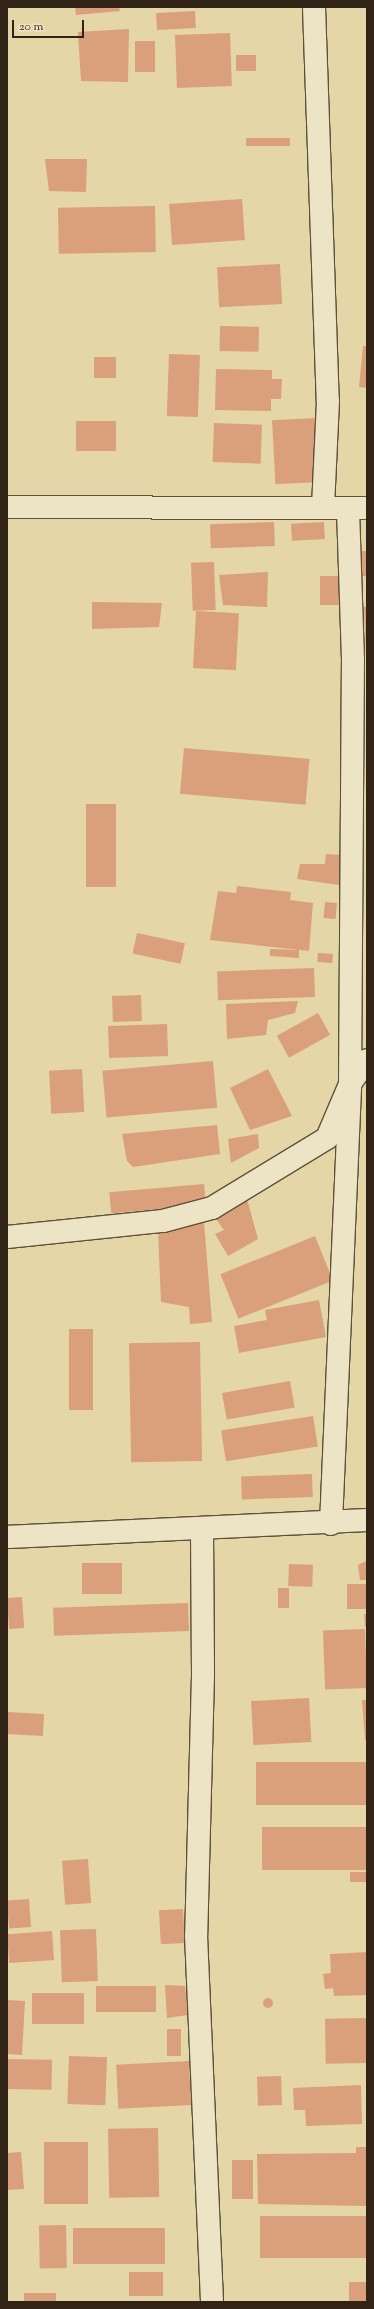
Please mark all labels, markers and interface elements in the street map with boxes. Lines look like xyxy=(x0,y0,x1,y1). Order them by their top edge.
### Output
scale bar xyxy=(14,12,86,38)
text: 20 m xyxy=(19,18,43,36)

